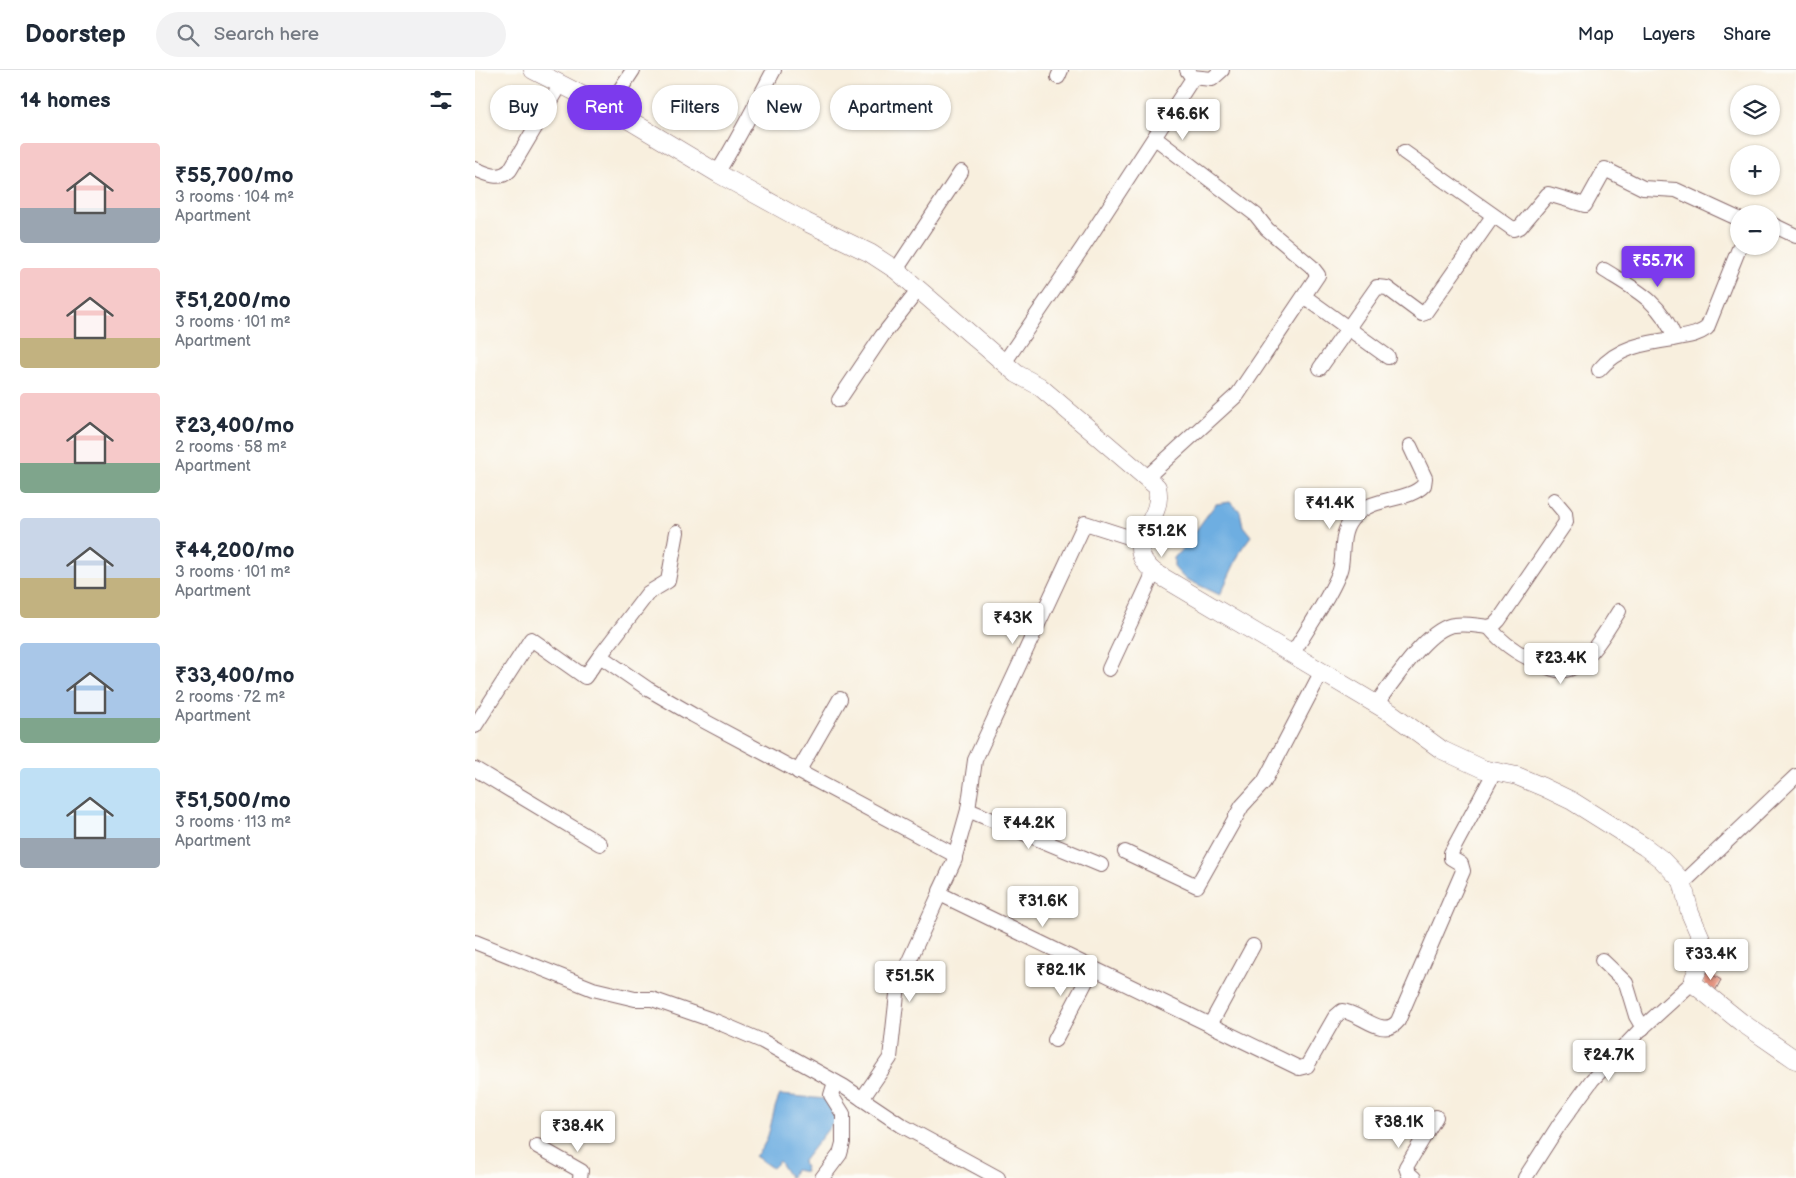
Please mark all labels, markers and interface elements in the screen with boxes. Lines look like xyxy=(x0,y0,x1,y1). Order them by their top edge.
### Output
search box xyxy=(156,12,506,57)
text: Doorstep xyxy=(25,20,126,49)
icon: search xyxy=(174,21,202,49)
text: Search here xyxy=(214,23,319,46)
text: Map xyxy=(1578,24,1614,45)
text: Layers xyxy=(1642,24,1695,45)
text: Share xyxy=(1723,24,1771,45)
chip: Buy xyxy=(490,85,557,130)
chip: Rent xyxy=(567,85,642,130)
chip: Filters xyxy=(652,85,738,130)
chip: New xyxy=(748,85,820,130)
chip: Apartment xyxy=(830,85,951,130)
map controls xyxy=(1730,85,1780,255)
button: layers xyxy=(1730,85,1780,135)
icon: filters xyxy=(427,86,455,114)
text: 14 homes xyxy=(20,88,111,113)
pin: ₹46.6K xyxy=(1142,98,1224,141)
text: ₹46.6K xyxy=(1157,105,1209,124)
button: + xyxy=(1730,145,1780,195)
icon: home xyxy=(60,163,120,223)
text: ₹55,700/mo xyxy=(175,163,293,188)
text: 3 rooms · 104 m² xyxy=(175,188,294,207)
button: − xyxy=(1730,205,1780,255)
text: Apartment xyxy=(175,207,251,226)
pin: ₹55.7K xyxy=(1617,246,1699,288)
text: ₹55.7K xyxy=(1633,252,1683,271)
icon: home xyxy=(60,288,120,348)
text: ₹51,200/mo xyxy=(175,288,291,313)
text: 3 rooms · 101 m² xyxy=(175,313,291,332)
text: Apartment xyxy=(175,332,251,351)
icon: home xyxy=(60,413,120,473)
text: ₹23,400/mo xyxy=(175,413,294,438)
text: 2 rooms · 58 m² xyxy=(175,438,287,457)
text: Apartment xyxy=(175,457,251,476)
pin: ₹41.4K xyxy=(1289,488,1371,530)
text: ₹41.4K xyxy=(1306,494,1354,513)
pin: ₹51.2K xyxy=(1121,516,1203,558)
text: ₹51.2K xyxy=(1137,522,1187,541)
icon: home xyxy=(60,538,120,598)
text: ₹44,200/mo xyxy=(175,538,295,563)
text: 3 rooms · 101 m² xyxy=(175,563,291,582)
text: Apartment xyxy=(175,582,251,601)
pin: ₹43K xyxy=(983,602,1043,645)
text: ₹43K xyxy=(994,609,1032,628)
pin: ₹23.4K xyxy=(1520,642,1602,685)
text: ₹23.4K xyxy=(1535,649,1587,668)
icon: home xyxy=(60,663,120,723)
text: ₹33,400/mo xyxy=(175,663,294,688)
text: 2 rooms · 72 m² xyxy=(175,688,285,707)
text: Apartment xyxy=(175,707,251,726)
icon: home xyxy=(60,788,120,848)
text: ₹51,500/mo xyxy=(175,788,291,813)
pin: ₹44.2K xyxy=(988,808,1070,850)
text: 3 rooms · 113 m² xyxy=(175,813,291,832)
text: ₹44.2K xyxy=(1003,814,1055,833)
text: Apartment xyxy=(175,832,251,851)
pin: ₹31.6K xyxy=(1002,886,1084,928)
text: ₹31.6K xyxy=(1018,892,1068,911)
pin: ₹33.4K xyxy=(1670,938,1752,981)
text: ₹33.4K xyxy=(1685,945,1737,964)
pin: ₹82.1K xyxy=(1020,954,1102,997)
pin: ₹51.5K xyxy=(869,960,951,1003)
text: ₹82.1K xyxy=(1036,961,1086,980)
text: ₹51.5K xyxy=(886,967,934,986)
pin: ₹24.7K xyxy=(1568,1040,1650,1082)
text: ₹24.7K xyxy=(1584,1046,1634,1065)
pin: ₹38.1K xyxy=(1358,1106,1440,1149)
pin: ₹38.4K xyxy=(537,1110,619,1153)
text: ₹38.1K xyxy=(1374,1113,1424,1132)
text: ₹38.4K xyxy=(552,1117,604,1136)

